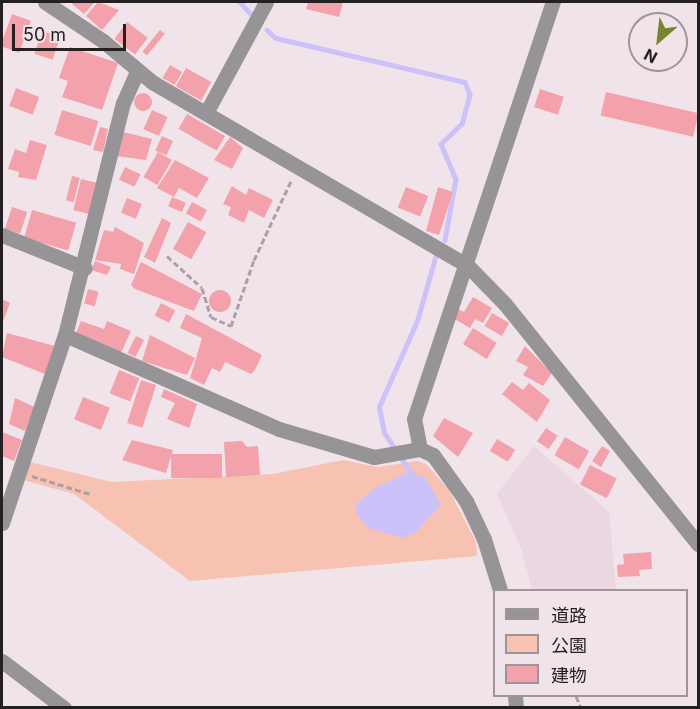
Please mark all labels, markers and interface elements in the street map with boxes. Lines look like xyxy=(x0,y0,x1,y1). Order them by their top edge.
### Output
scale bar xyxy=(15,12,129,50)
north arrow xyxy=(628,12,688,72)
text: 50 m xyxy=(23,24,66,45)
text: N xyxy=(640,44,661,68)
legend xyxy=(493,589,688,697)
text: 道路 xyxy=(551,605,587,626)
text: 公園 xyxy=(551,635,587,656)
text: 建物 xyxy=(551,665,587,686)

